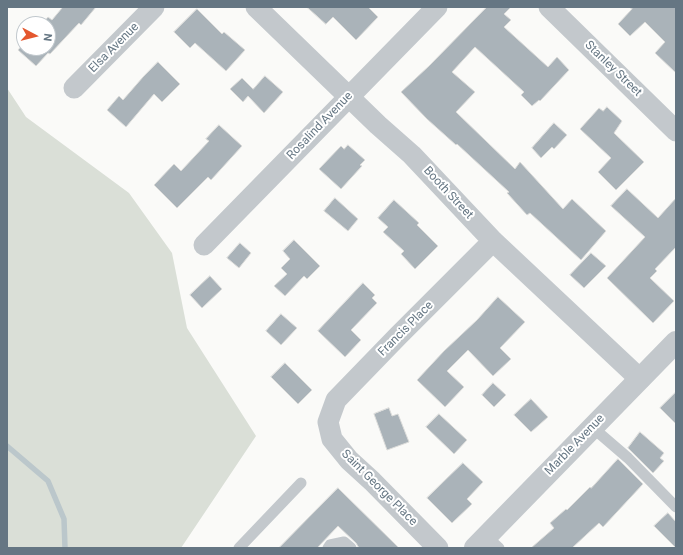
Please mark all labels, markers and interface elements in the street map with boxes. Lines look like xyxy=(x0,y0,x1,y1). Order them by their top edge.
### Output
north arrow xyxy=(16,16,56,56)
street label: Elsa Avenue xyxy=(86,20,142,76)
text: N xyxy=(40,33,54,42)
street label: Stanley Street xyxy=(581,38,645,100)
street label: Rosalind Avenue xyxy=(284,89,356,163)
street label: Booth Street xyxy=(420,164,476,222)
street label: Francis Place xyxy=(376,299,436,359)
street label: Marble Avenue xyxy=(542,411,608,479)
street label: Saint George Place xyxy=(338,447,420,529)

